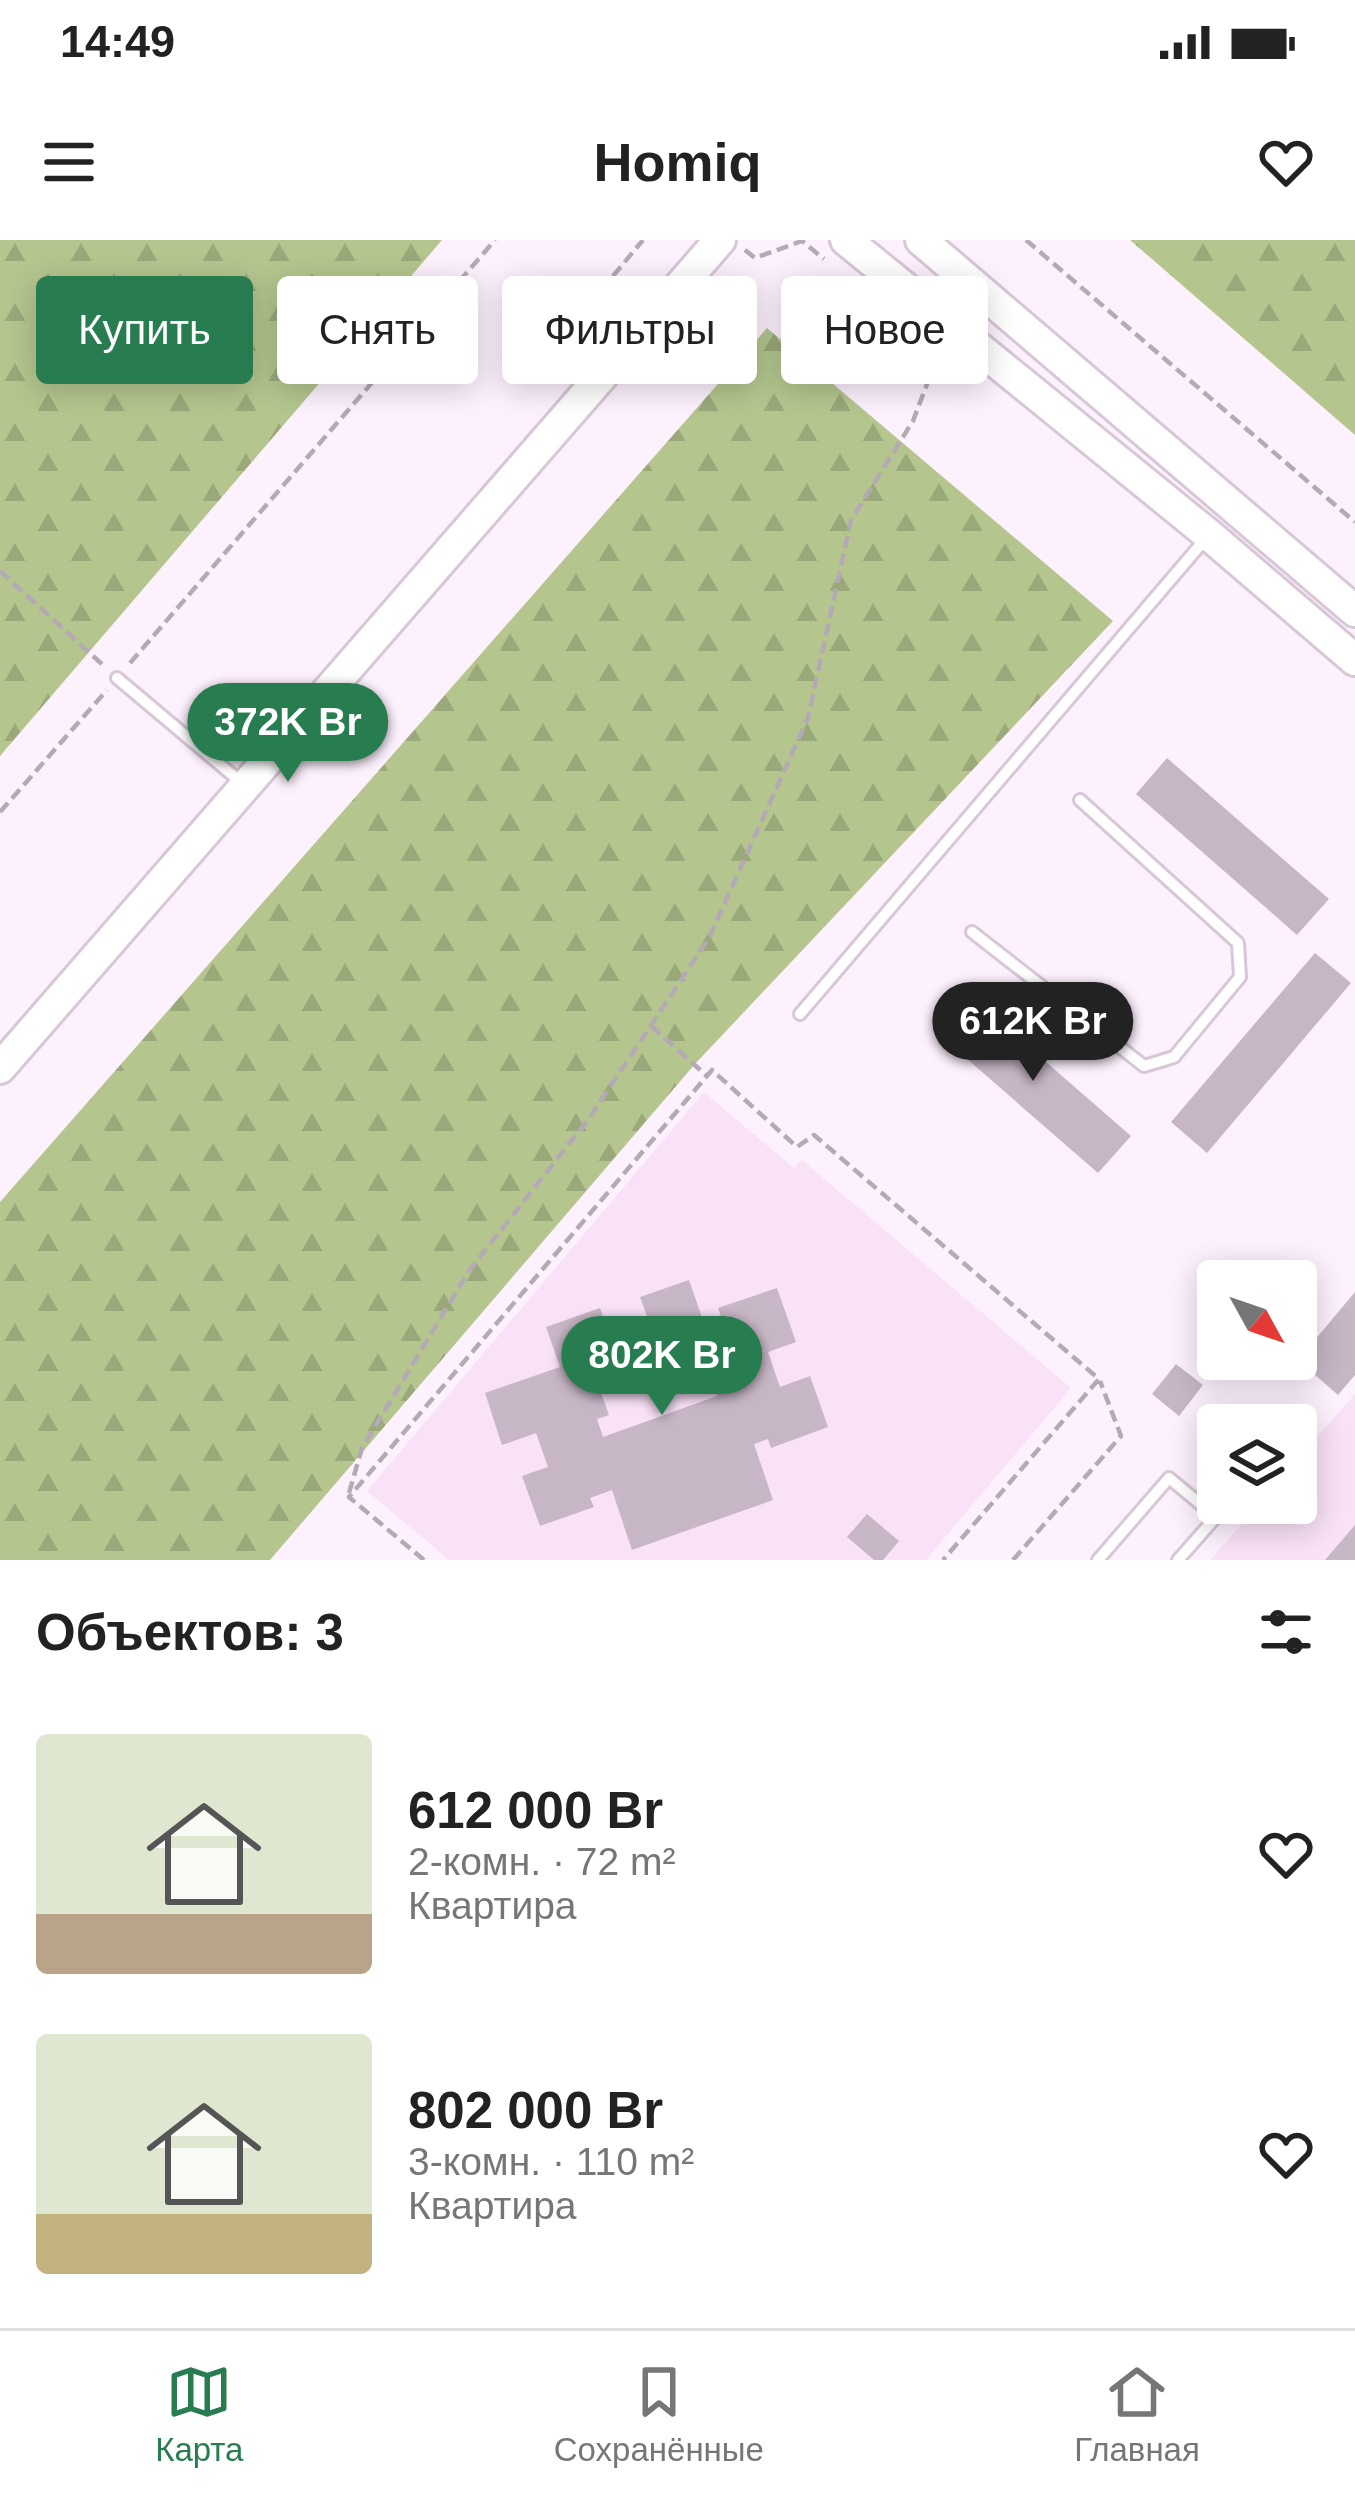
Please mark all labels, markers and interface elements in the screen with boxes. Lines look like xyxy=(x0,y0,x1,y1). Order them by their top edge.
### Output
text: 14:49 xyxy=(60,16,175,67)
icon: menu xyxy=(36,129,102,195)
icon: heart xyxy=(1253,129,1319,195)
text: Homiq xyxy=(594,132,762,192)
chip: Купить xyxy=(36,276,253,384)
chip: Снять xyxy=(277,276,478,384)
chip: Фильтры xyxy=(502,276,757,384)
chip: Новое xyxy=(781,276,988,384)
pin: 372K Br xyxy=(177,683,399,785)
text: 372K Br xyxy=(214,700,362,743)
pin: 612K Br xyxy=(922,982,1144,1084)
text: 612K Br xyxy=(959,999,1107,1042)
north arrow xyxy=(1197,1260,1317,1380)
map controls xyxy=(1197,1260,1317,1524)
pin: 802K Br xyxy=(551,1316,773,1418)
text: 802K Br xyxy=(588,1333,736,1376)
button: layers xyxy=(1197,1404,1317,1524)
icon: filters xyxy=(1253,1599,1319,1665)
text: Объектов: 3 xyxy=(36,1604,344,1661)
icon: home xyxy=(132,1782,276,1926)
text: 612 000 Br xyxy=(408,1782,663,1839)
icon: heart xyxy=(1253,1821,1319,1887)
text: 2-комн. · 72 m² xyxy=(408,1840,675,1883)
text: Квартира xyxy=(408,1884,577,1927)
icon: home xyxy=(132,2082,276,2226)
text: 802 000 Br xyxy=(408,2082,663,2139)
icon: heart xyxy=(1253,2121,1319,2187)
text: 3-комн. · 110 m² xyxy=(408,2140,694,2183)
text: Квартира xyxy=(408,2184,577,2227)
tab: Карта xyxy=(155,2359,243,2469)
tab: Сохранённые xyxy=(554,2359,764,2469)
tab: Главная xyxy=(1074,2359,1200,2469)

